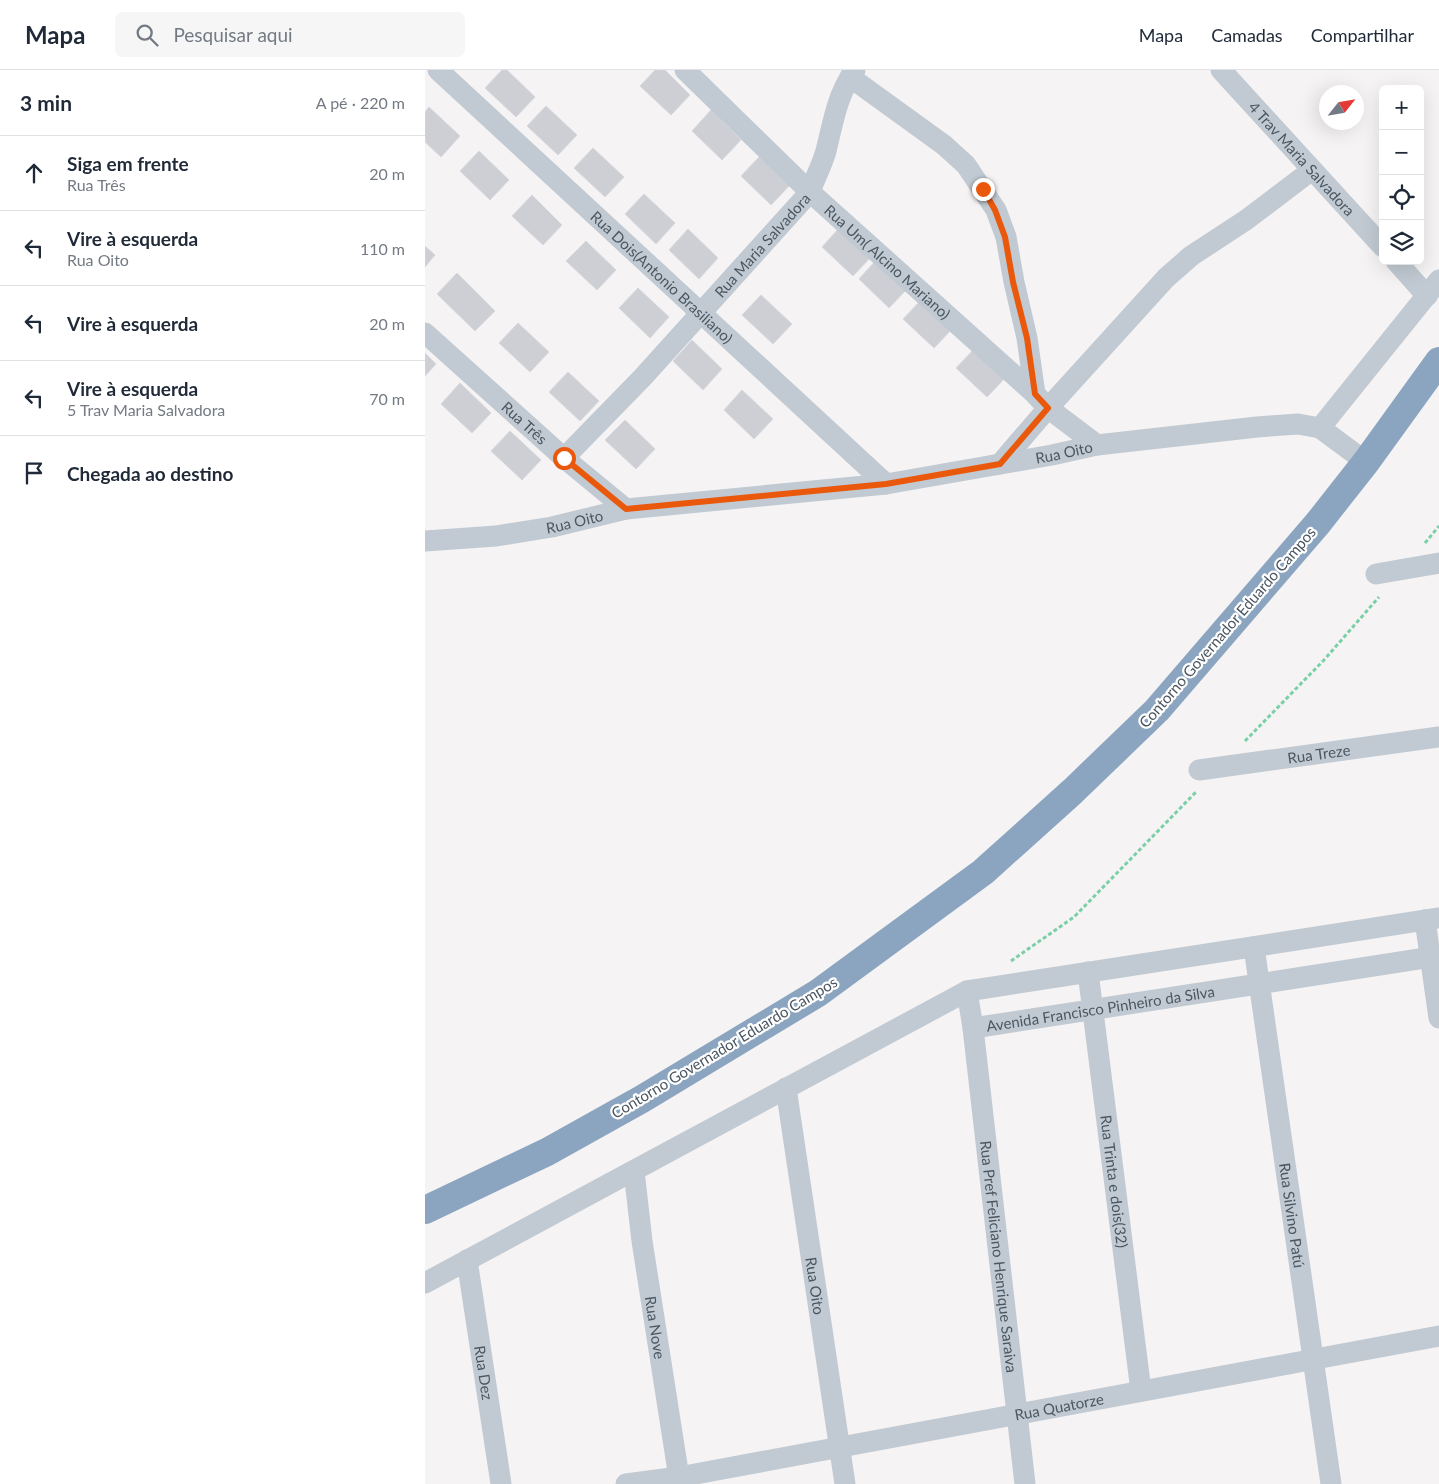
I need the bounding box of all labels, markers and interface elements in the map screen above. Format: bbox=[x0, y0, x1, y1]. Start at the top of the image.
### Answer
search box bbox=[115, 12, 465, 57]
text: Mapa bbox=[25, 20, 85, 49]
icon: search bbox=[133, 21, 161, 49]
text: Pesquisar aqui bbox=[173, 23, 293, 46]
text: Mapa bbox=[1139, 24, 1183, 46]
text: Camadas bbox=[1211, 24, 1283, 46]
text: Compartilhar bbox=[1311, 24, 1414, 46]
north arrow bbox=[1319, 85, 1364, 130]
map controls bbox=[1379, 85, 1424, 265]
button: + bbox=[1379, 85, 1424, 130]
text: 3 min bbox=[20, 90, 72, 115]
text: A pé · 220 m bbox=[316, 93, 405, 112]
street label: 4 Trav Maria Salvadora bbox=[1245, 98, 1359, 219]
button: − bbox=[1379, 130, 1424, 175]
text: Siga em frente bbox=[67, 152, 189, 175]
icon: ahead bbox=[20, 159, 48, 187]
text: 20 m bbox=[369, 164, 405, 183]
text: Rua Três bbox=[67, 175, 126, 194]
button: locate bbox=[1379, 175, 1424, 220]
route end bbox=[972, 178, 995, 201]
street label: Rua Maria Salvadora bbox=[711, 189, 814, 301]
street label: Rua Um( Alcino Mariano) bbox=[821, 201, 954, 323]
street label: Rua Dois(Antonio Brasiliano) bbox=[587, 207, 737, 347]
button: layers bbox=[1379, 220, 1424, 265]
text: Vire à esquerda bbox=[67, 227, 198, 250]
icon: left bbox=[20, 234, 48, 262]
text: 110 m bbox=[360, 239, 405, 258]
text: Rua Oito bbox=[67, 250, 129, 269]
icon: left bbox=[20, 309, 48, 337]
text: Vire à esquerda bbox=[67, 312, 198, 335]
text: 20 m bbox=[369, 314, 405, 333]
text: Vire à esquerda bbox=[67, 377, 198, 400]
icon: left bbox=[20, 384, 48, 412]
text: 70 m bbox=[369, 389, 405, 408]
street label: Rua Três bbox=[498, 397, 551, 448]
text: 5 Trav Maria Salvadora bbox=[67, 400, 225, 419]
street label: Rua Oito bbox=[1034, 437, 1094, 467]
route start bbox=[553, 447, 576, 470]
icon: arrive bbox=[20, 459, 48, 487]
text: Chegada ao destino bbox=[67, 462, 233, 485]
street label: Rua Oito bbox=[545, 506, 605, 537]
street label: Contorno Governador Eduardo Campos bbox=[1135, 523, 1319, 731]
street label: Rua Treze bbox=[1286, 740, 1351, 767]
street label: Contorno Governador Eduardo Campos bbox=[608, 972, 840, 1122]
street label: Avenida Francisco Pinheiro da Silva bbox=[985, 982, 1216, 1035]
street label: Rua Trinta e dois(32) bbox=[1097, 1114, 1132, 1249]
street label: Rua Pref Feliciano Henrique Saraiva bbox=[977, 1139, 1021, 1374]
street label: Rua Silvino Patú bbox=[1276, 1162, 1309, 1269]
street label: Rua Oito bbox=[802, 1256, 829, 1316]
street label: Rua Nove bbox=[642, 1295, 669, 1360]
street label: Rua Dez bbox=[471, 1344, 497, 1401]
street label: Rua Quatorze bbox=[1013, 1389, 1105, 1424]

